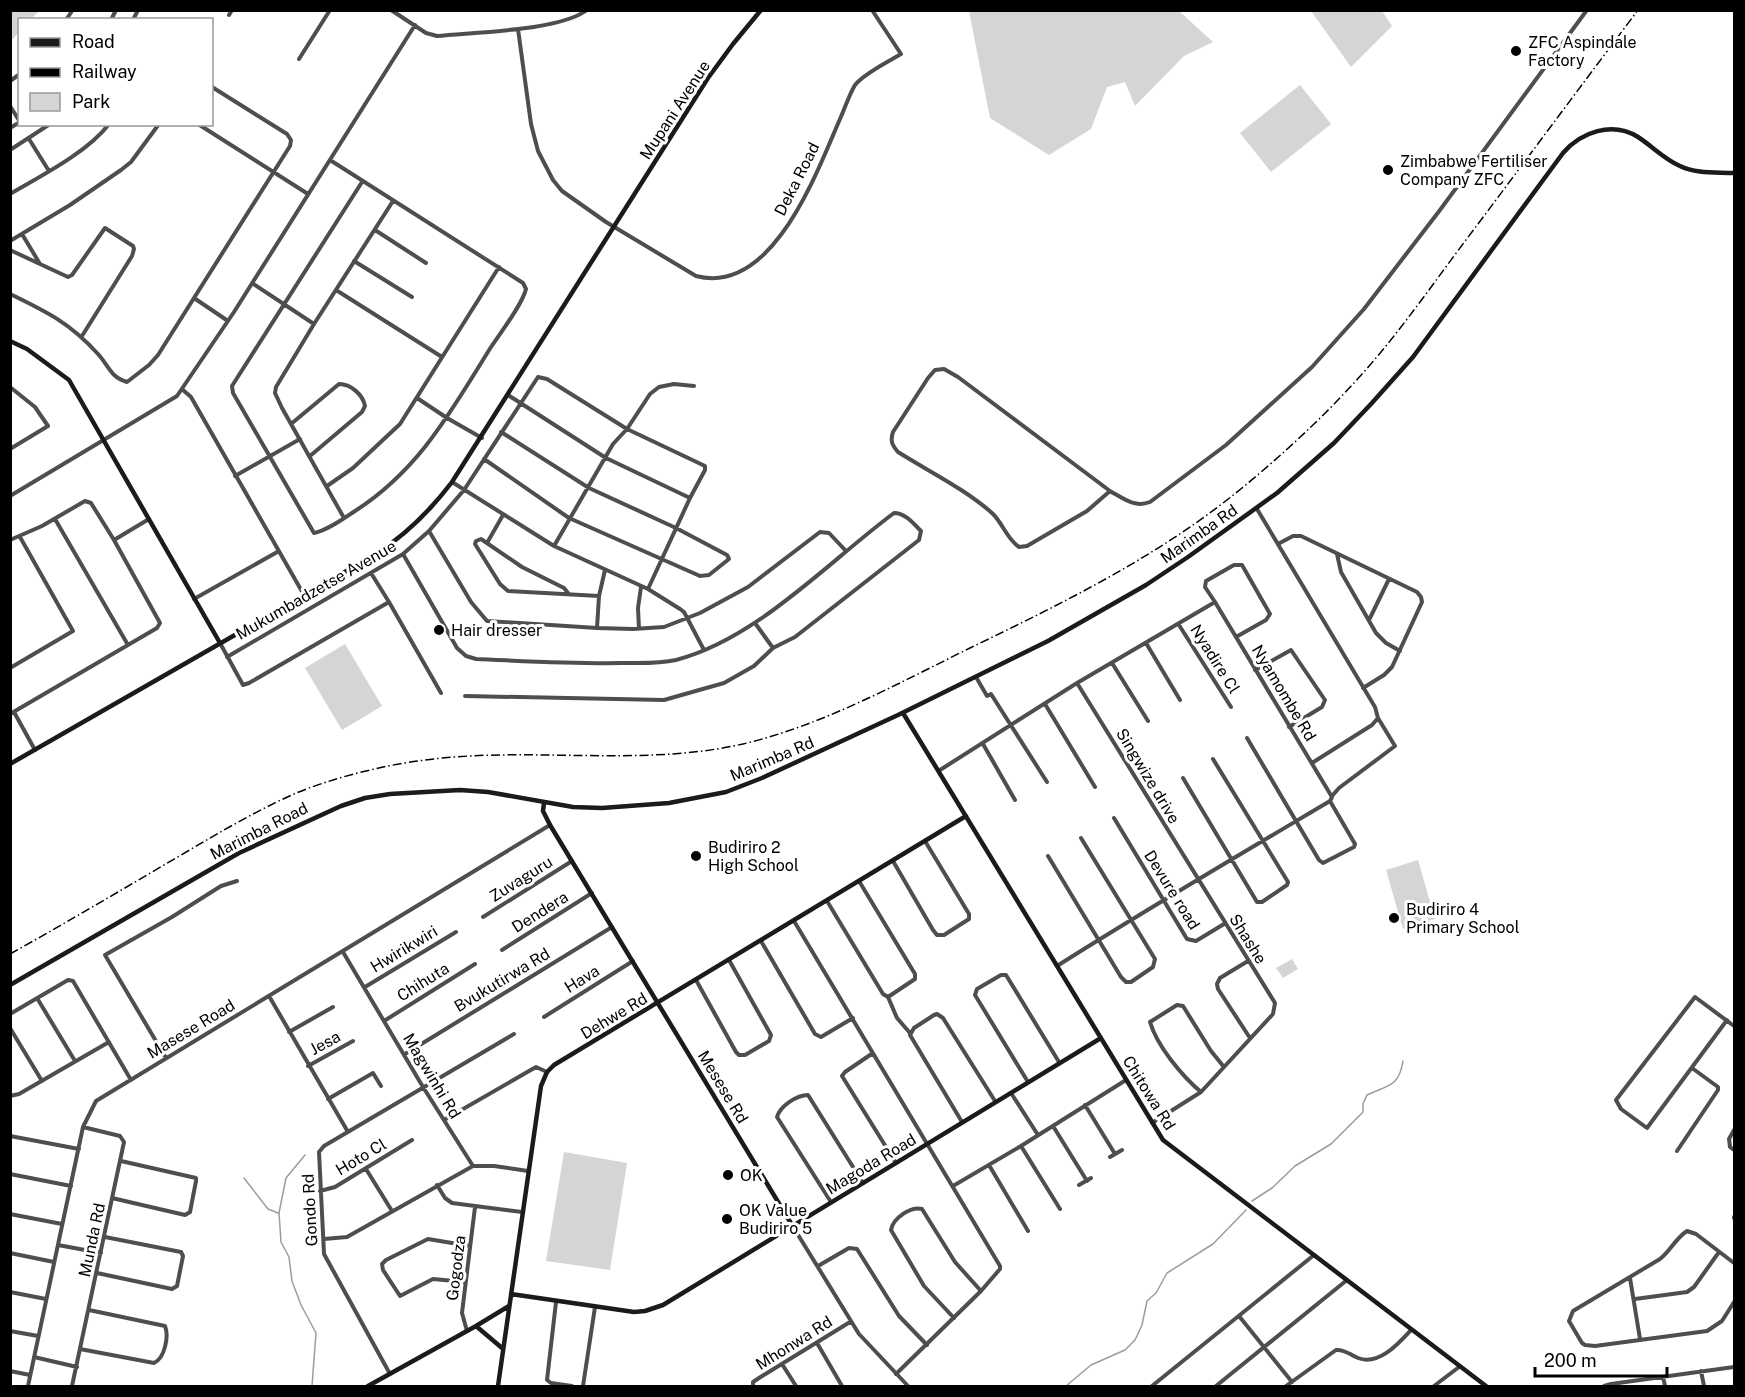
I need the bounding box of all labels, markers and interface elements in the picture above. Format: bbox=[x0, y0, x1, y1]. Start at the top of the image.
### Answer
legend bbox=[18, 18, 213, 126]
text: Road bbox=[72, 31, 115, 52]
place label: ZFC Aspindale Factory bbox=[1528, 33, 1637, 70]
marker: ZFC Aspindale Factory bbox=[1509, 44, 1523, 58]
street label: Mupani Avenue bbox=[636, 57, 714, 163]
text: Railway bbox=[72, 61, 137, 82]
text: Park bbox=[72, 91, 110, 112]
street label: Deka Road bbox=[770, 139, 824, 219]
place label: Zimbabwe Fertiliser Company ZFC bbox=[1400, 152, 1548, 189]
marker: Zimbabwe Fertiliser Company ZFC bbox=[1381, 163, 1395, 177]
street label: Marimba Rd bbox=[1157, 501, 1241, 567]
street label: Mukumbadzetse Avenue bbox=[233, 536, 399, 644]
place label: Hair dresser bbox=[451, 621, 542, 640]
street label: Nyadire Cl bbox=[1186, 621, 1244, 697]
marker: Hair dresser bbox=[432, 623, 446, 637]
street label: Nyamombe Rd bbox=[1248, 642, 1320, 744]
street label: Singwize drive bbox=[1112, 725, 1184, 827]
street label: Marimba Rd bbox=[727, 733, 817, 785]
street label: Marimba Road bbox=[207, 798, 311, 864]
place label: Budiriro 2 High School bbox=[708, 838, 799, 875]
street label: Devure road bbox=[1140, 847, 1204, 933]
marker: Budiriro 2 High School bbox=[689, 849, 703, 863]
street label: Zuvaguru bbox=[486, 852, 556, 906]
street label: Dendera bbox=[508, 887, 572, 937]
place label: Budiriro 4 Primary School bbox=[1406, 900, 1520, 937]
street label: Shashe bbox=[1225, 911, 1271, 967]
marker: Budiriro 4 Primary School bbox=[1387, 911, 1401, 925]
street label: Hwirikwiri bbox=[367, 922, 441, 976]
street label: Bvukutirwa Rd bbox=[451, 944, 553, 1016]
street label: Chihuta bbox=[393, 959, 453, 1005]
street label: Hava bbox=[561, 961, 603, 997]
street label: Dehwe Rd bbox=[577, 989, 651, 1043]
street label: Masese Road bbox=[144, 995, 238, 1063]
street label: Jesa bbox=[306, 1027, 344, 1059]
street label: Magwinhi Rd bbox=[399, 1030, 465, 1122]
street label: Mesese Rd bbox=[694, 1047, 752, 1127]
street label: Chitowa Rd bbox=[1119, 1052, 1179, 1134]
street label: Magoda Road bbox=[822, 1130, 920, 1198]
street label: Hoto Cl bbox=[332, 1134, 390, 1179]
place label: OK bbox=[740, 1166, 763, 1185]
marker: OK bbox=[721, 1168, 735, 1182]
street label: Gondo Rd bbox=[299, 1173, 321, 1247]
street label: Munda Rd bbox=[75, 1201, 109, 1279]
place label: OK Value Budiriro 5 bbox=[739, 1201, 812, 1238]
marker: OK Value Budiriro 5 bbox=[720, 1212, 734, 1226]
street label: Gogodza bbox=[443, 1234, 469, 1302]
street label: Mhonwa Rd bbox=[752, 1312, 836, 1374]
scale bar bbox=[1535, 1340, 1667, 1378]
text: 200 m bbox=[1544, 1350, 1597, 1371]

